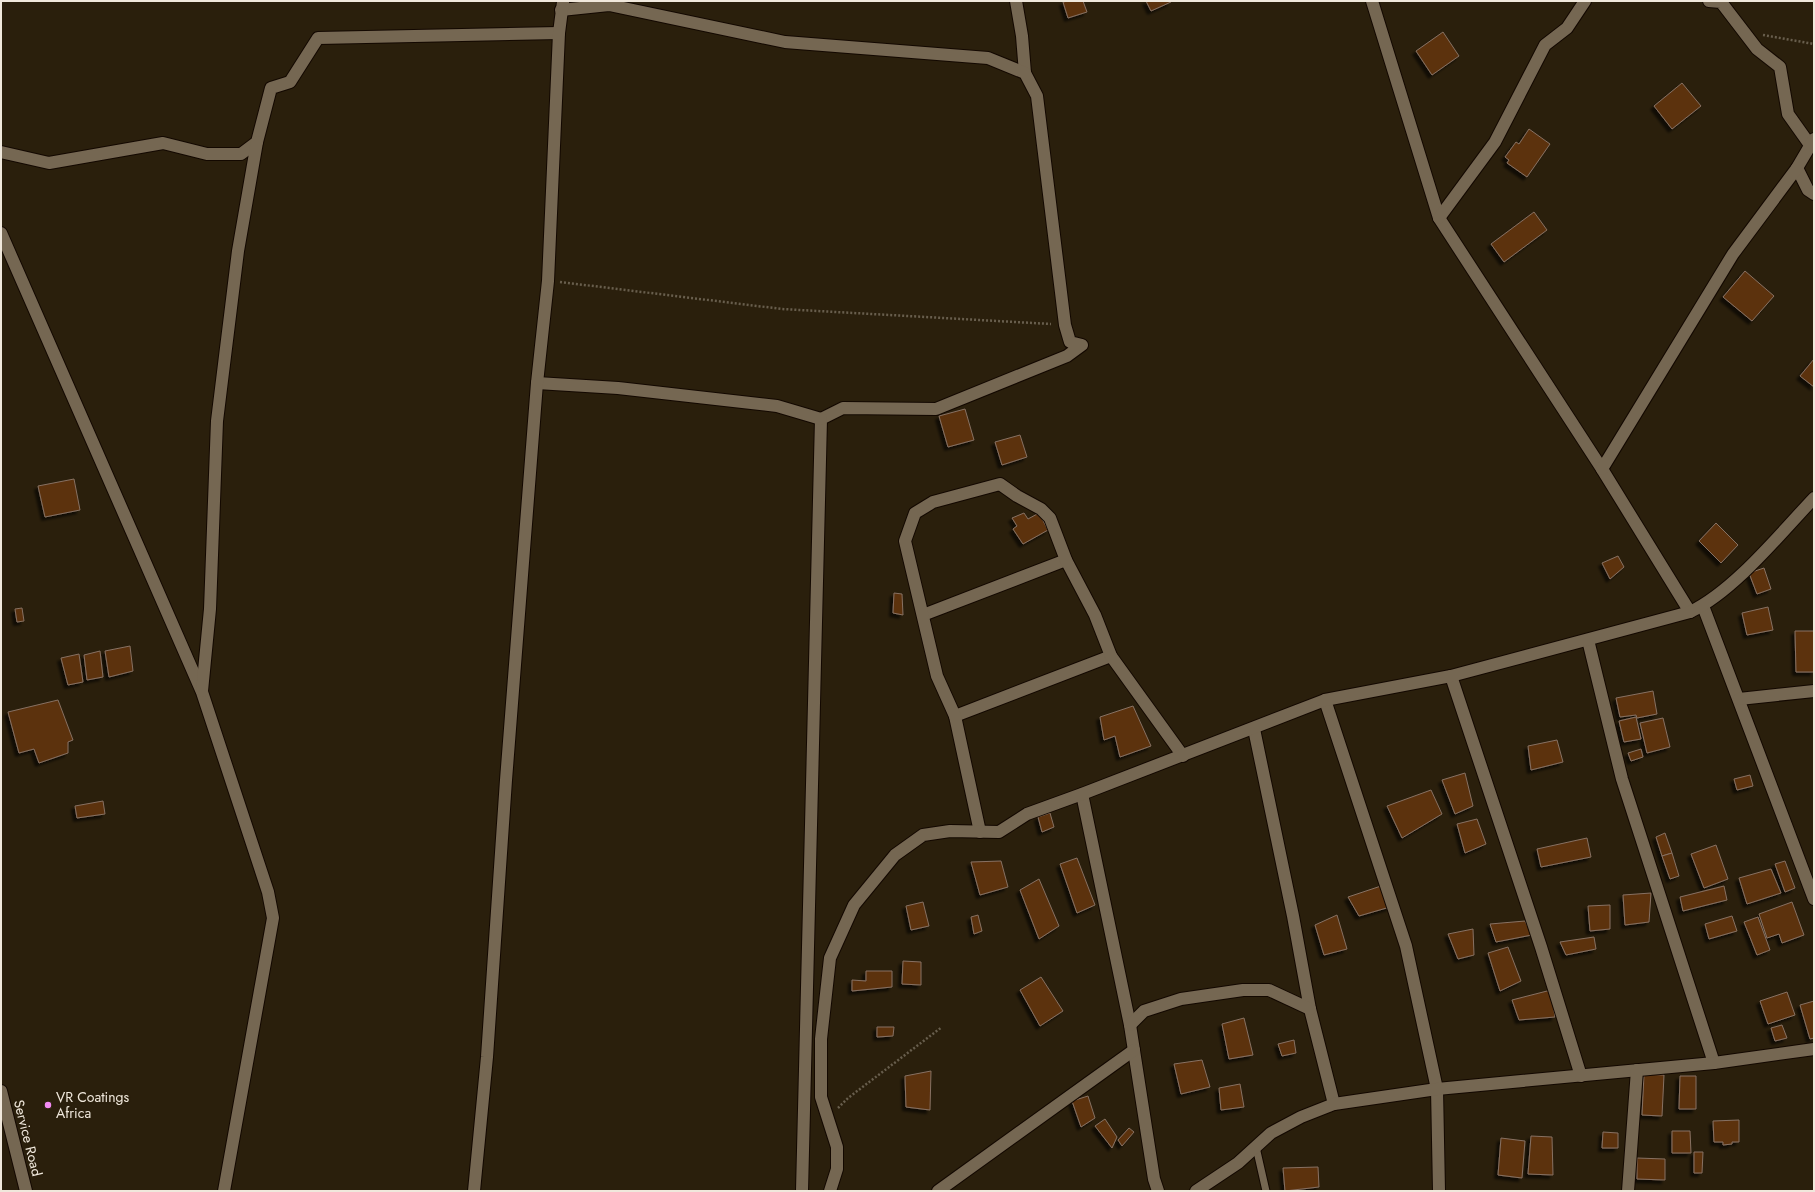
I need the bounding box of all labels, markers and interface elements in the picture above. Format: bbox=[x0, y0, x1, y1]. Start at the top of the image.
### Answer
place label: VR Coatings Africa bbox=[56, 1087, 130, 1123]
street label: Service Road bbox=[9, 1098, 47, 1178]
marker: VR Coatings Africa bbox=[43, 1100, 53, 1110]

